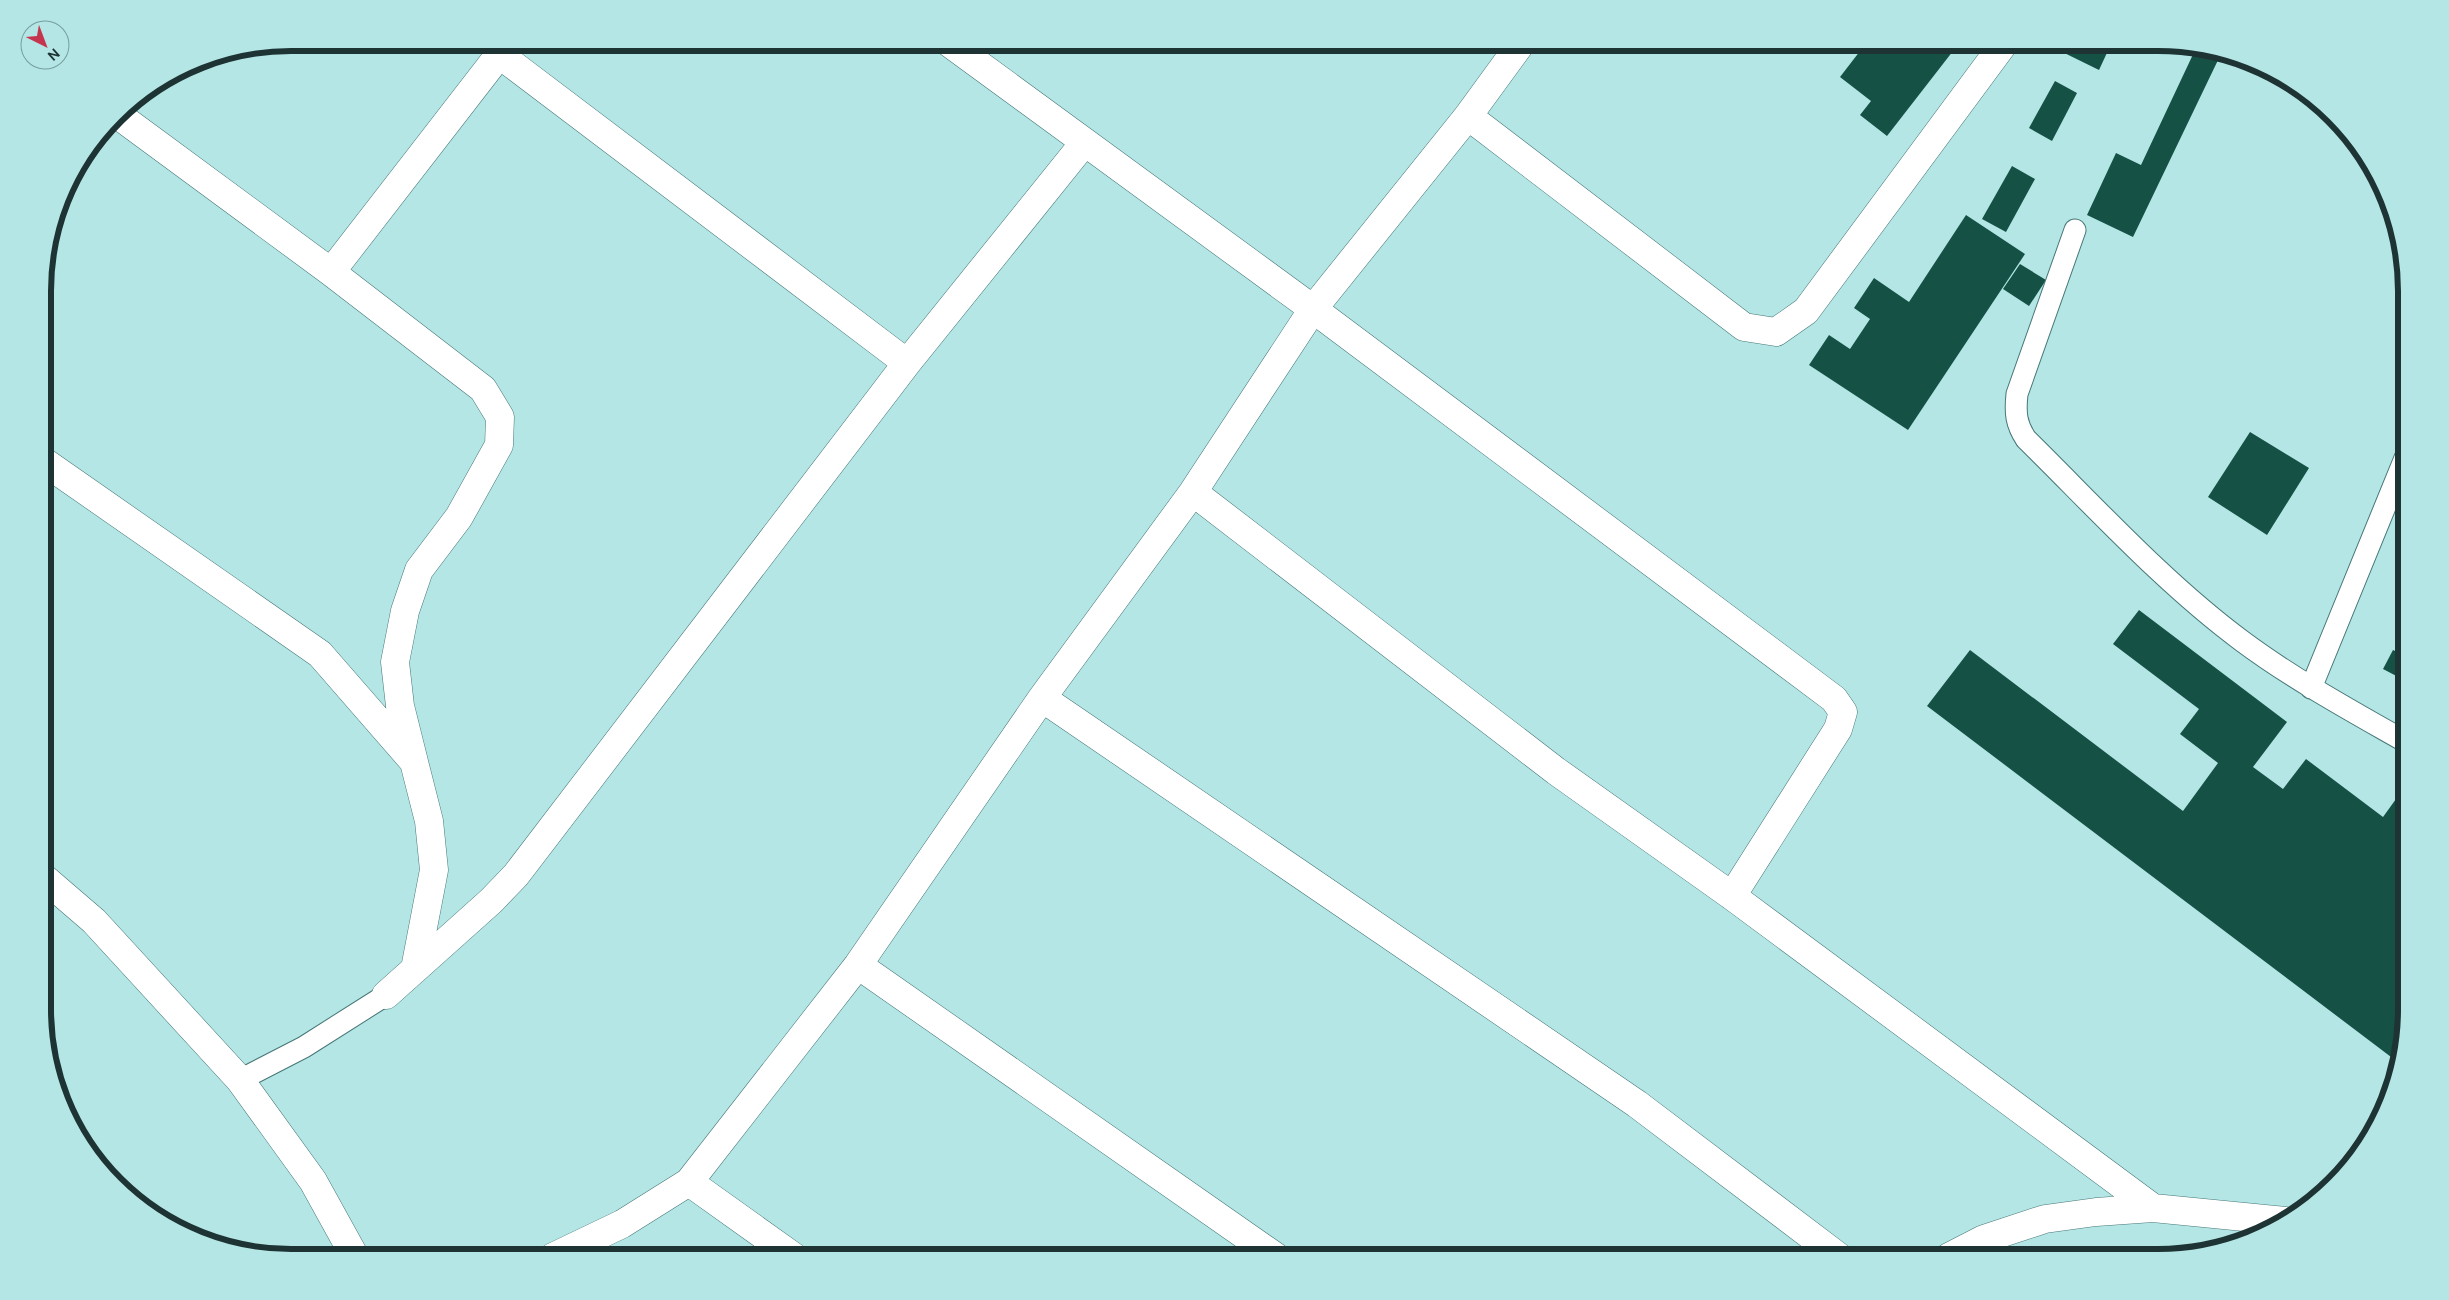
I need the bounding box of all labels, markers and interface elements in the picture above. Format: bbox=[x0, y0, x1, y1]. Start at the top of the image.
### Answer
north arrow bbox=[20, 20, 70, 70]
text: N bbox=[44, 45, 64, 65]

